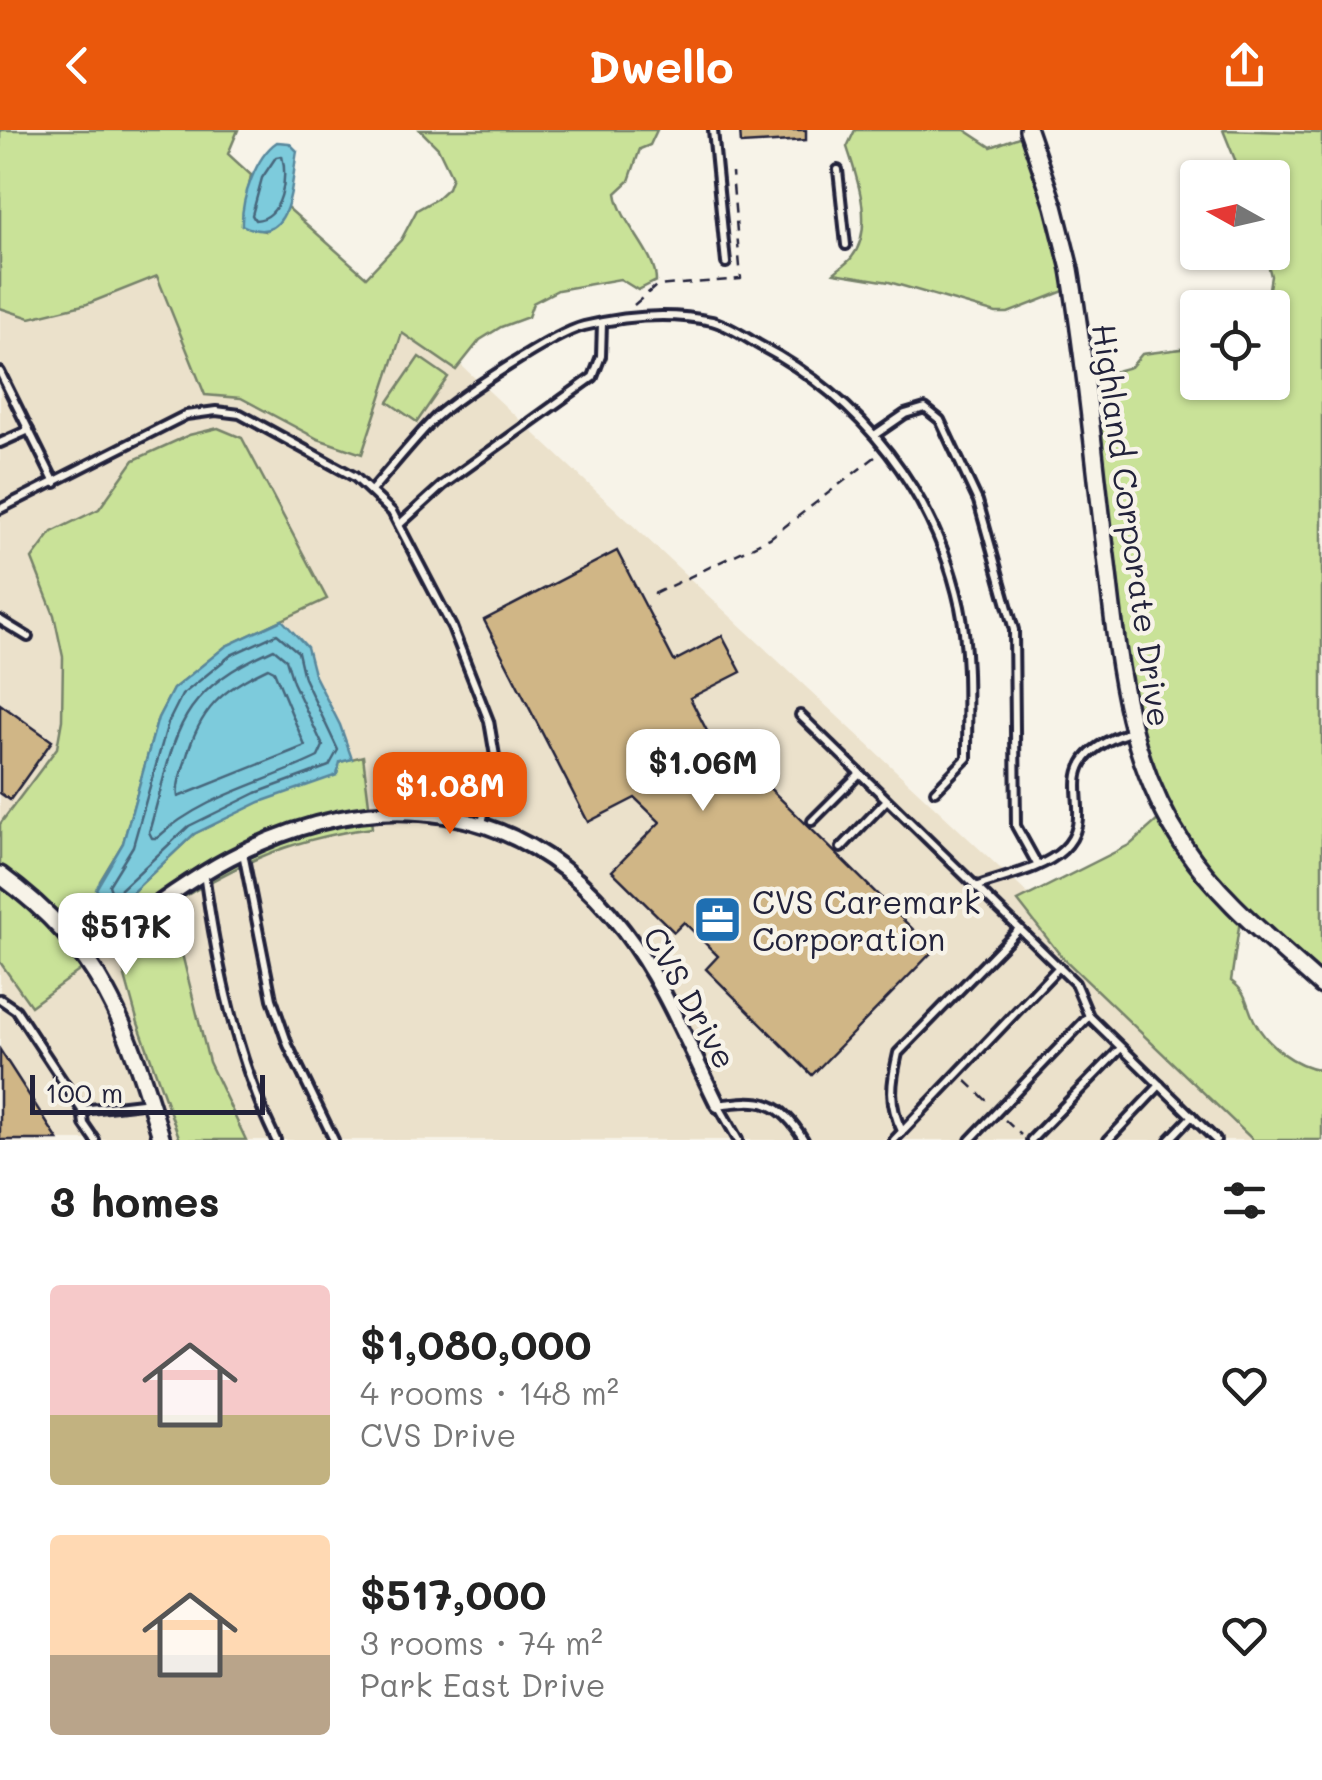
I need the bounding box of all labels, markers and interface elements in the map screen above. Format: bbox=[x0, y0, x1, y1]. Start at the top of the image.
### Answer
text: Dwello bbox=[588, 36, 734, 94]
icon: back bbox=[50, 38, 105, 93]
icon: share bbox=[1217, 38, 1272, 93]
north arrow bbox=[1180, 160, 1290, 270]
map controls bbox=[1180, 160, 1290, 400]
button: locate bbox=[1180, 290, 1290, 400]
street label: Highland Corporate Drive bbox=[1084, 321, 1182, 729]
pin: $1.06M bbox=[622, 729, 784, 814]
text: $1.06M bbox=[648, 740, 758, 782]
pin: $1.08M bbox=[369, 752, 531, 837]
text: $1.08M bbox=[395, 763, 505, 805]
place label: CVS Caremark Corporation bbox=[752, 880, 981, 959]
pin: $517K bbox=[56, 893, 196, 978]
office icon: CVS Caremark Corporation bbox=[691, 893, 743, 945]
text: $517K bbox=[80, 904, 172, 946]
street label: CVS Drive bbox=[635, 918, 747, 1076]
scale bar bbox=[30, 1070, 265, 1114]
text: 100 m bbox=[45, 1074, 123, 1110]
text: 3 homes bbox=[50, 1173, 220, 1228]
icon: filters bbox=[1217, 1173, 1272, 1228]
text: $1,080,000 bbox=[360, 1316, 591, 1371]
icon: home bbox=[130, 1325, 250, 1445]
icon: heart bbox=[1217, 1358, 1272, 1413]
text: 4 rooms · 148 m² bbox=[360, 1371, 619, 1413]
text: CVS Drive bbox=[360, 1413, 516, 1455]
text: $517,000 bbox=[360, 1566, 546, 1621]
icon: home bbox=[130, 1575, 250, 1695]
icon: heart bbox=[1217, 1608, 1272, 1663]
text: 3 rooms · 74 m² bbox=[360, 1621, 603, 1663]
text: Park East Drive bbox=[360, 1663, 606, 1705]

